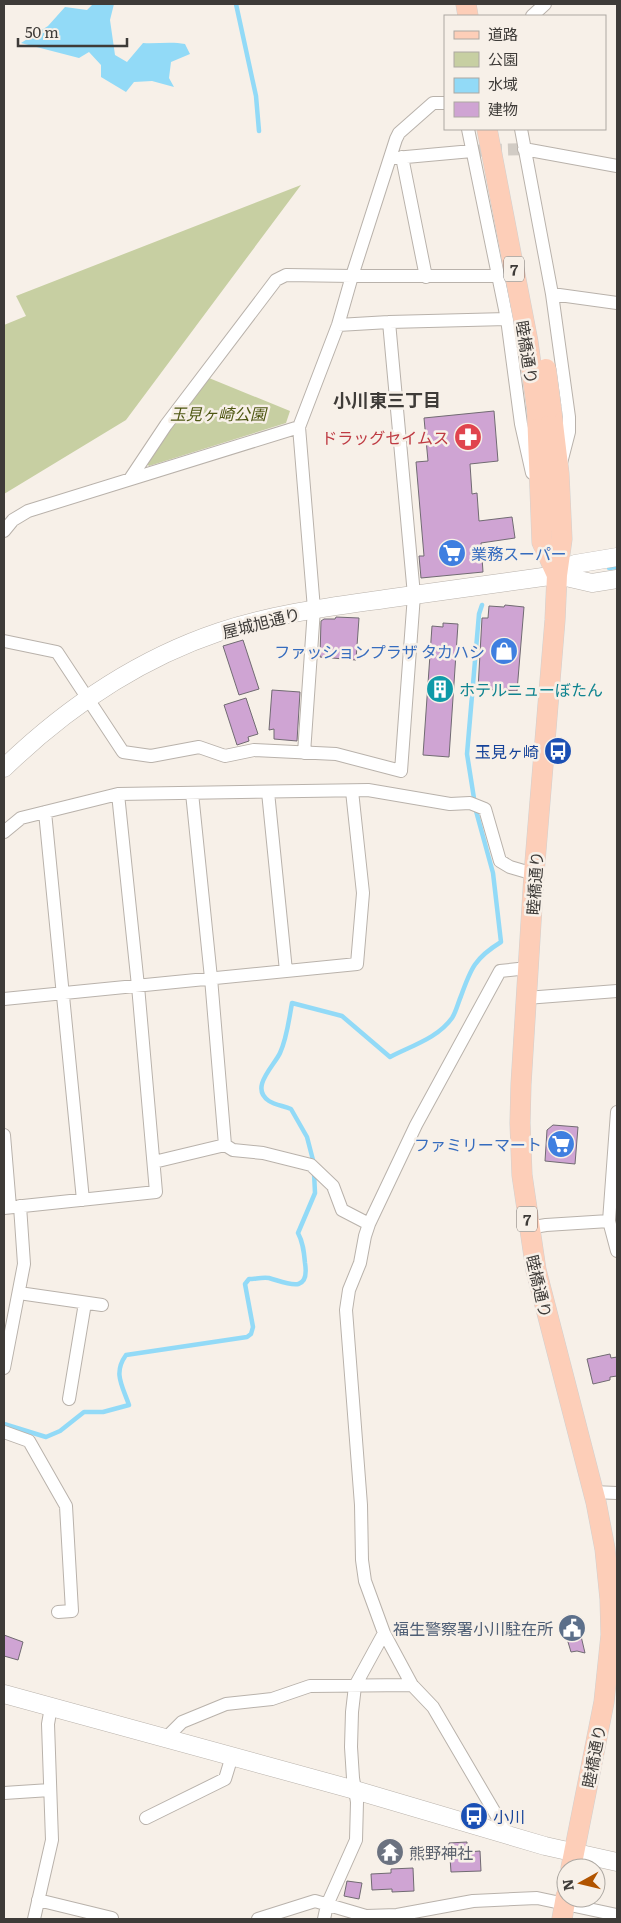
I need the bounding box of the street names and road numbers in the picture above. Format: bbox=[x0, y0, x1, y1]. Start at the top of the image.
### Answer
road number: 7 bbox=[504, 256, 524, 282]
street label: 睦橋通り bbox=[511, 319, 545, 385]
street label: 屋城旭通り bbox=[219, 601, 303, 643]
street label: 睦橋通り bbox=[520, 850, 548, 916]
road number: 7 bbox=[517, 1206, 537, 1232]
street label: 睦橋通り bbox=[521, 1252, 559, 1320]
street label: 睦橋通り bbox=[575, 1722, 611, 1790]

